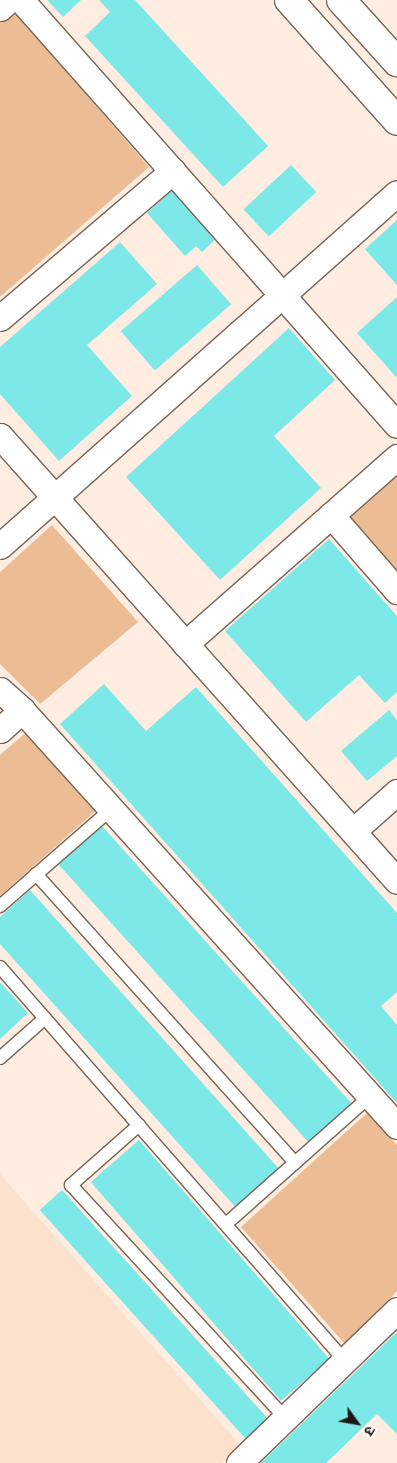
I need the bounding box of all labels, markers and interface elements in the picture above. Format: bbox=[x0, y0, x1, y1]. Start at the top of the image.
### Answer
north arrow bbox=[332, 1398, 382, 1448]
text: उ bbox=[360, 1423, 380, 1440]

